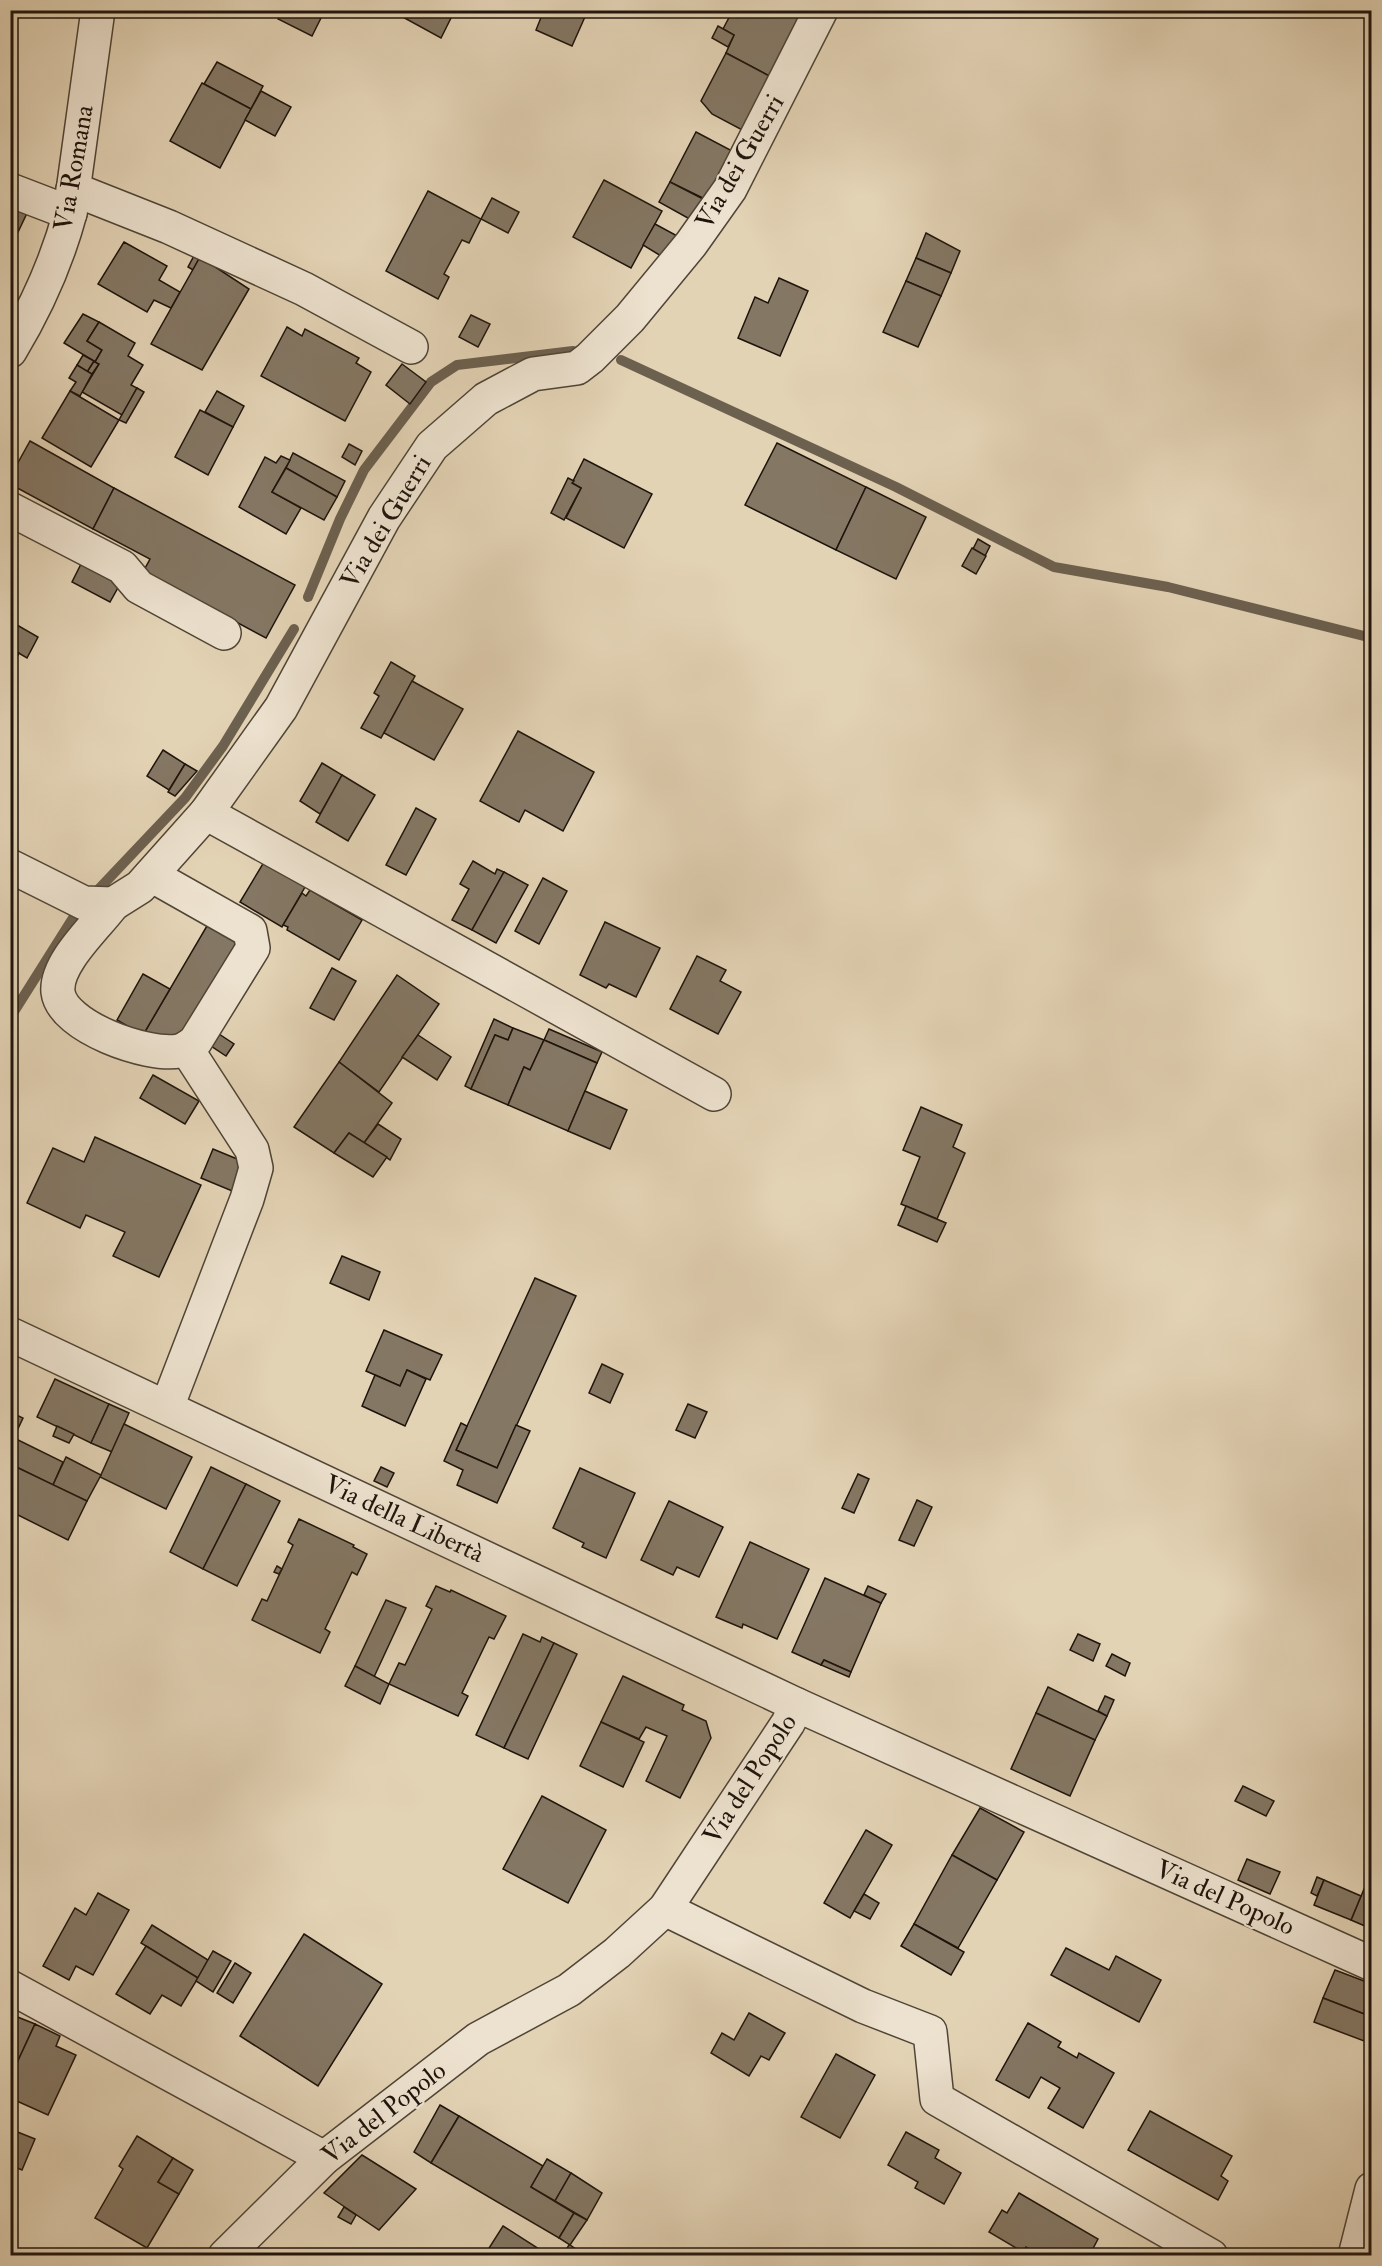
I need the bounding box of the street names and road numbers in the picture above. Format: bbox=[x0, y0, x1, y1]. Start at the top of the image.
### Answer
street label: Via dei Guerri bbox=[689, 89, 791, 235]
street label: Via Romana bbox=[47, 102, 101, 233]
street label: Via dei Guerri bbox=[334, 449, 438, 594]
street label: Via della Libertà bbox=[319, 1468, 489, 1570]
street label: Via del Popolo bbox=[696, 1708, 805, 1851]
street label: Via del Popolo bbox=[1150, 1853, 1299, 1944]
street label: Via del Popolo bbox=[316, 2055, 453, 2172]

